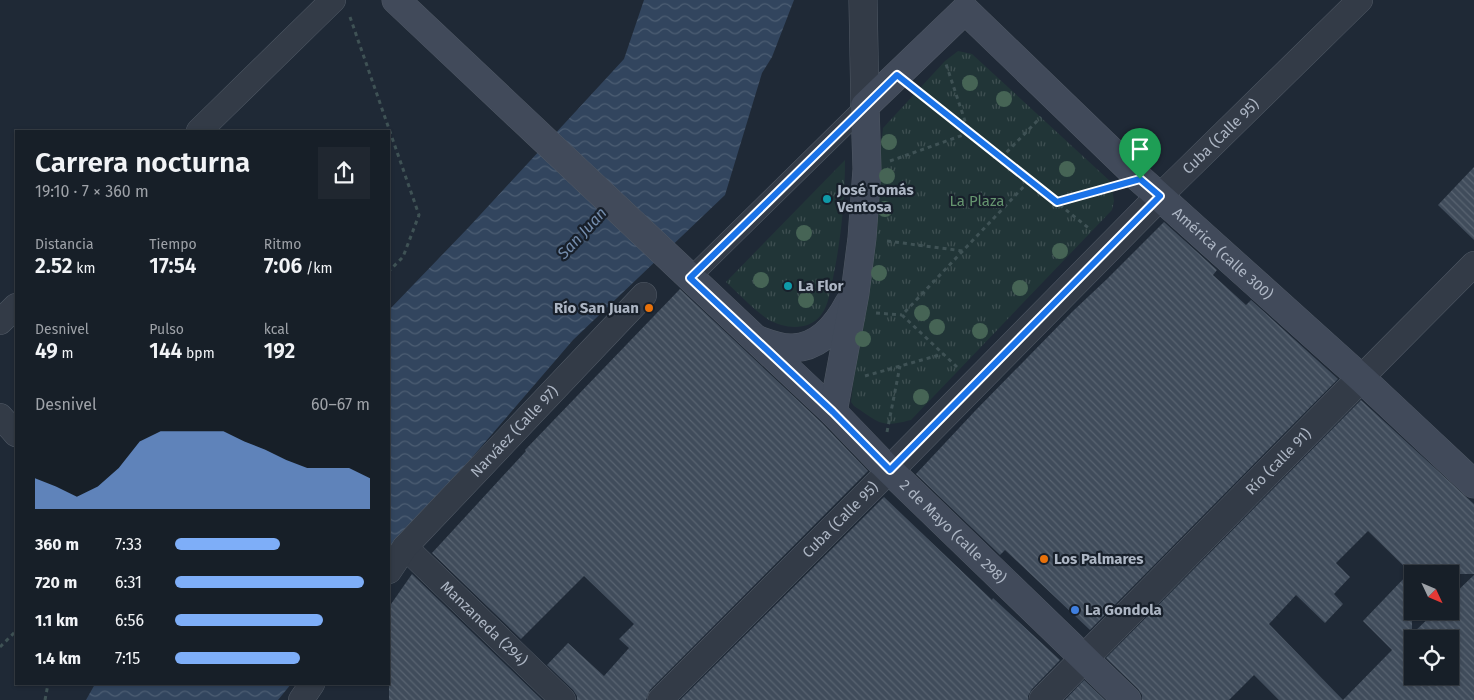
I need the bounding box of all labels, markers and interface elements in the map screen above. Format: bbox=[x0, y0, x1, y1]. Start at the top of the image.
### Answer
street label: Cuba (Calle 95) bbox=[1179, 95, 1263, 178]
pin bbox=[1119, 128, 1161, 179]
icon: arrive bbox=[1126, 135, 1154, 163]
text: Carrera nocturna bbox=[35, 146, 250, 179]
button: share bbox=[318, 147, 370, 199]
place label: José Tomás Ventosa bbox=[836, 181, 914, 216]
text: 19:10 · 7 × 360 m bbox=[35, 182, 149, 201]
park label: La Plaza bbox=[950, 192, 1005, 210]
marker: José Tomás Ventosa bbox=[821, 193, 833, 205]
water label: San Juan bbox=[553, 203, 611, 263]
street label: América (calle 300) bbox=[1169, 204, 1277, 303]
text: Distancia bbox=[35, 236, 94, 253]
text: Tiempo bbox=[149, 236, 197, 253]
text: Ritmo bbox=[264, 236, 301, 253]
text: 2.52 bbox=[35, 253, 73, 279]
text: 17:54 bbox=[149, 253, 197, 279]
text: 7:06 bbox=[264, 253, 302, 279]
text: km bbox=[73, 260, 95, 277]
text: /km bbox=[302, 260, 332, 277]
place label: La Flor bbox=[798, 277, 845, 295]
marker: La Flor bbox=[782, 280, 794, 292]
place label: Río San Juan bbox=[554, 299, 639, 317]
marker: Río San Juan bbox=[643, 302, 655, 314]
text: Desnivel bbox=[35, 321, 89, 338]
text: Pulso bbox=[149, 321, 184, 338]
text: kcal bbox=[264, 321, 289, 338]
text: 49 bbox=[35, 338, 58, 364]
text: 144 bbox=[149, 338, 182, 364]
text: 192 bbox=[264, 338, 295, 364]
text: m bbox=[58, 345, 74, 362]
text: bpm bbox=[182, 345, 215, 362]
street label: Narváez (Calle 97) bbox=[467, 382, 562, 481]
text: Desnivel bbox=[35, 395, 97, 414]
text: 60–67 m bbox=[311, 395, 370, 414]
street label: Río (calle 91) bbox=[1242, 425, 1315, 499]
street label: 2 de Mayo (calle 298) bbox=[896, 476, 1010, 587]
street label: Cuba (Calle 95) bbox=[799, 478, 882, 561]
text: 360 m bbox=[35, 535, 79, 554]
text: 7:33 bbox=[115, 535, 142, 554]
place label: Los Palmares bbox=[1054, 550, 1144, 568]
marker: Los Palmares bbox=[1038, 553, 1050, 565]
north arrow bbox=[1404, 565, 1459, 620]
map controls bbox=[1404, 565, 1459, 685]
text: 720 m bbox=[35, 573, 77, 592]
text: 6:31 bbox=[115, 573, 142, 592]
street label: Manzaneda (294) bbox=[437, 577, 531, 670]
place label: La Gondola bbox=[1085, 601, 1162, 619]
marker: La Gondola bbox=[1069, 604, 1081, 616]
text: 1.1 km bbox=[35, 611, 78, 630]
text: 6:56 bbox=[115, 611, 144, 630]
button: locate bbox=[1404, 630, 1459, 685]
text: 1.4 km bbox=[35, 649, 81, 668]
text: 7:15 bbox=[115, 649, 140, 668]

